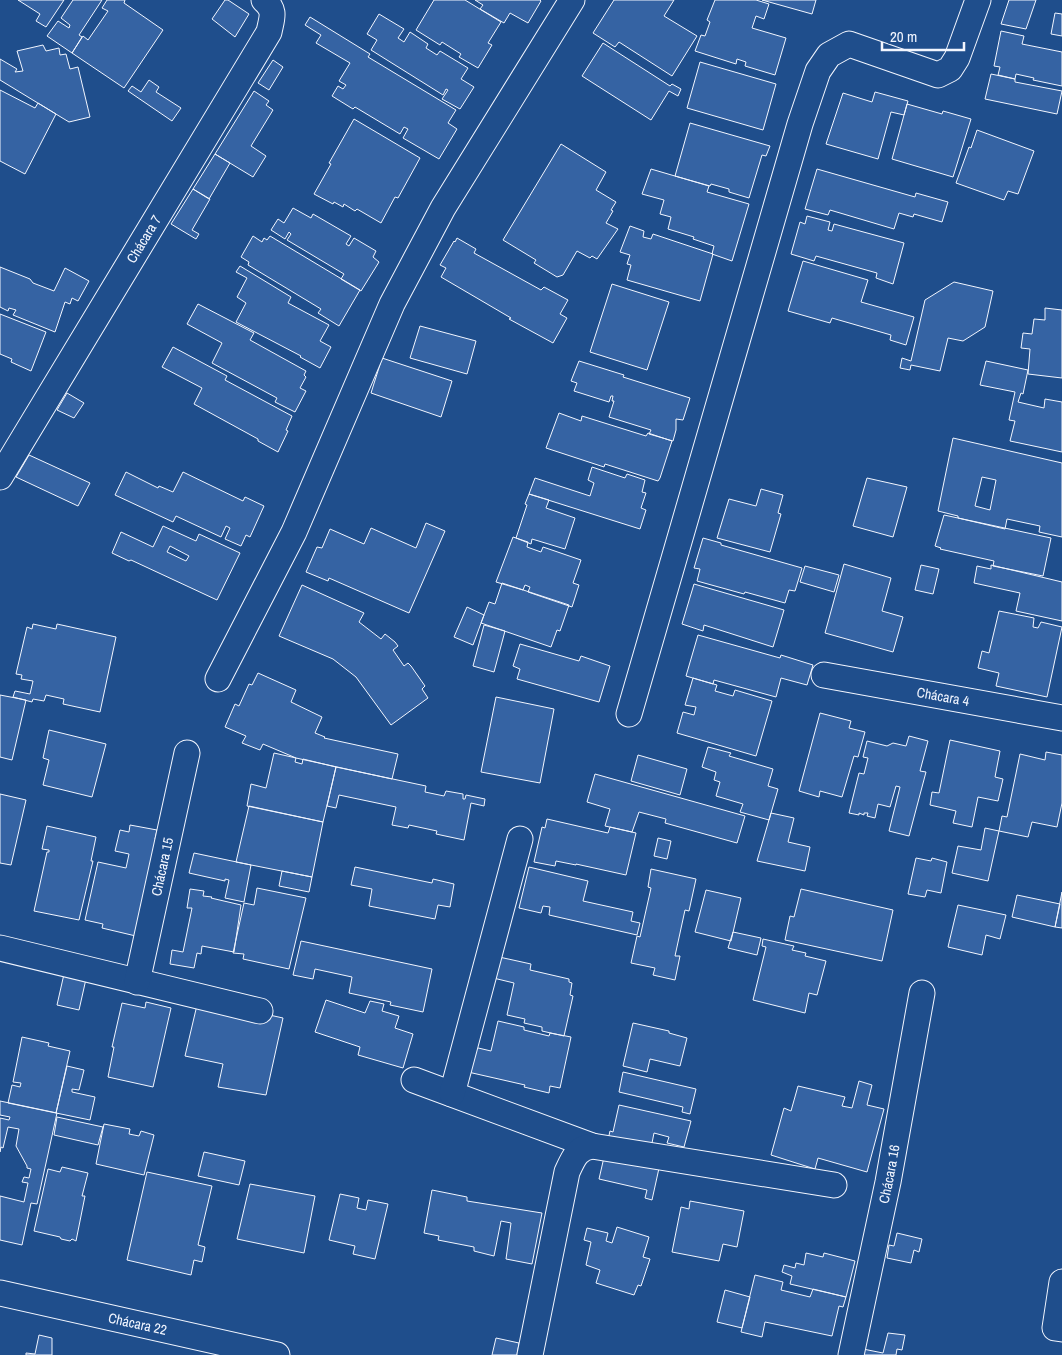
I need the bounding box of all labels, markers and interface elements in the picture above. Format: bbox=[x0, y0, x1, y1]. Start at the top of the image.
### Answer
scale bar bbox=[882, 20, 964, 52]
text: 20 m bbox=[890, 26, 917, 47]
street label: Chácara 7 bbox=[122, 212, 165, 266]
street label: Chácara 4 bbox=[915, 683, 971, 710]
street label: Chácara 15 bbox=[147, 836, 177, 898]
street label: Chácara 16 bbox=[875, 1143, 904, 1205]
street label: Chácara 22 bbox=[107, 1309, 169, 1339]

